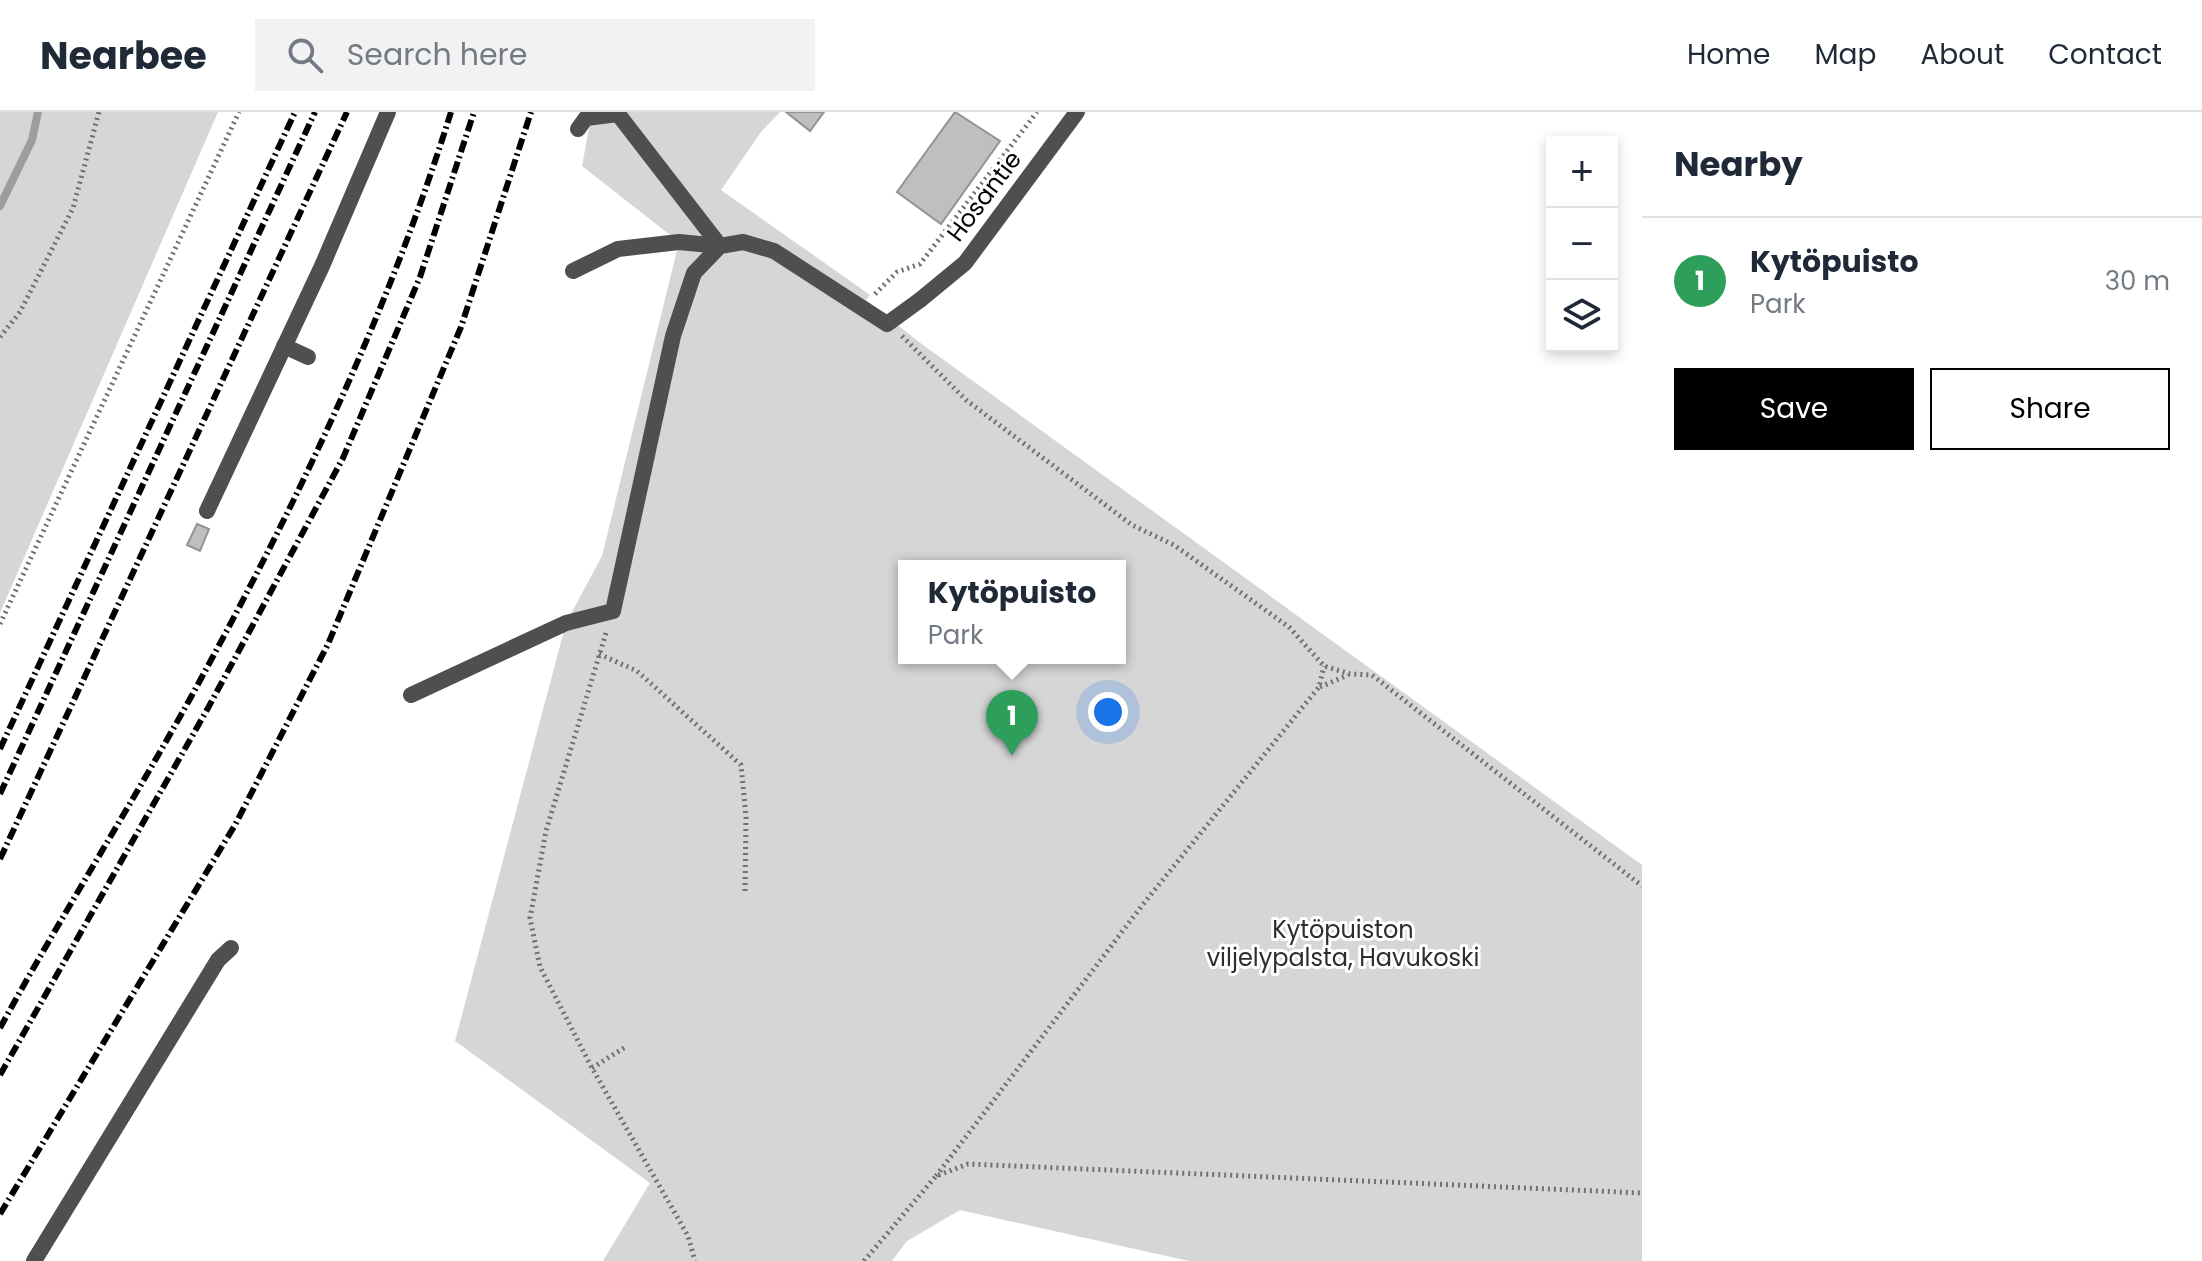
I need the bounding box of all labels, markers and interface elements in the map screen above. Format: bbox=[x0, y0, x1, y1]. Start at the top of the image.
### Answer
search box bbox=[255, 19, 815, 91]
text: Nearbee bbox=[40, 29, 207, 82]
icon: search bbox=[283, 33, 327, 77]
text: Search here bbox=[347, 33, 527, 76]
text: Home bbox=[1687, 35, 1770, 74]
text: Map bbox=[1814, 35, 1876, 74]
text: About bbox=[1920, 35, 2004, 74]
text: Contact bbox=[2048, 35, 2162, 74]
map controls bbox=[1546, 136, 1618, 352]
button: + bbox=[1546, 136, 1618, 208]
text: Nearby bbox=[1674, 140, 1803, 188]
street label: Hosantie bbox=[939, 144, 1029, 248]
button: − bbox=[1546, 208, 1618, 280]
text: Kytöpuisto bbox=[1750, 240, 1919, 283]
text: 1 bbox=[1695, 263, 1705, 299]
text: 30 m bbox=[2105, 263, 2170, 299]
button: layers bbox=[1546, 280, 1618, 352]
text: Park bbox=[1750, 286, 1806, 322]
button: Save bbox=[1674, 368, 1914, 450]
button: Share bbox=[1930, 368, 2170, 450]
popup bbox=[898, 560, 1126, 664]
text: Kytöpuisto bbox=[928, 571, 1096, 614]
text: Park bbox=[928, 617, 983, 653]
pin: 1 bbox=[986, 690, 1038, 756]
your location bbox=[1088, 692, 1128, 732]
park label: Kytöpuiston viljelypalsta, Havukoski bbox=[1207, 913, 1479, 974]

